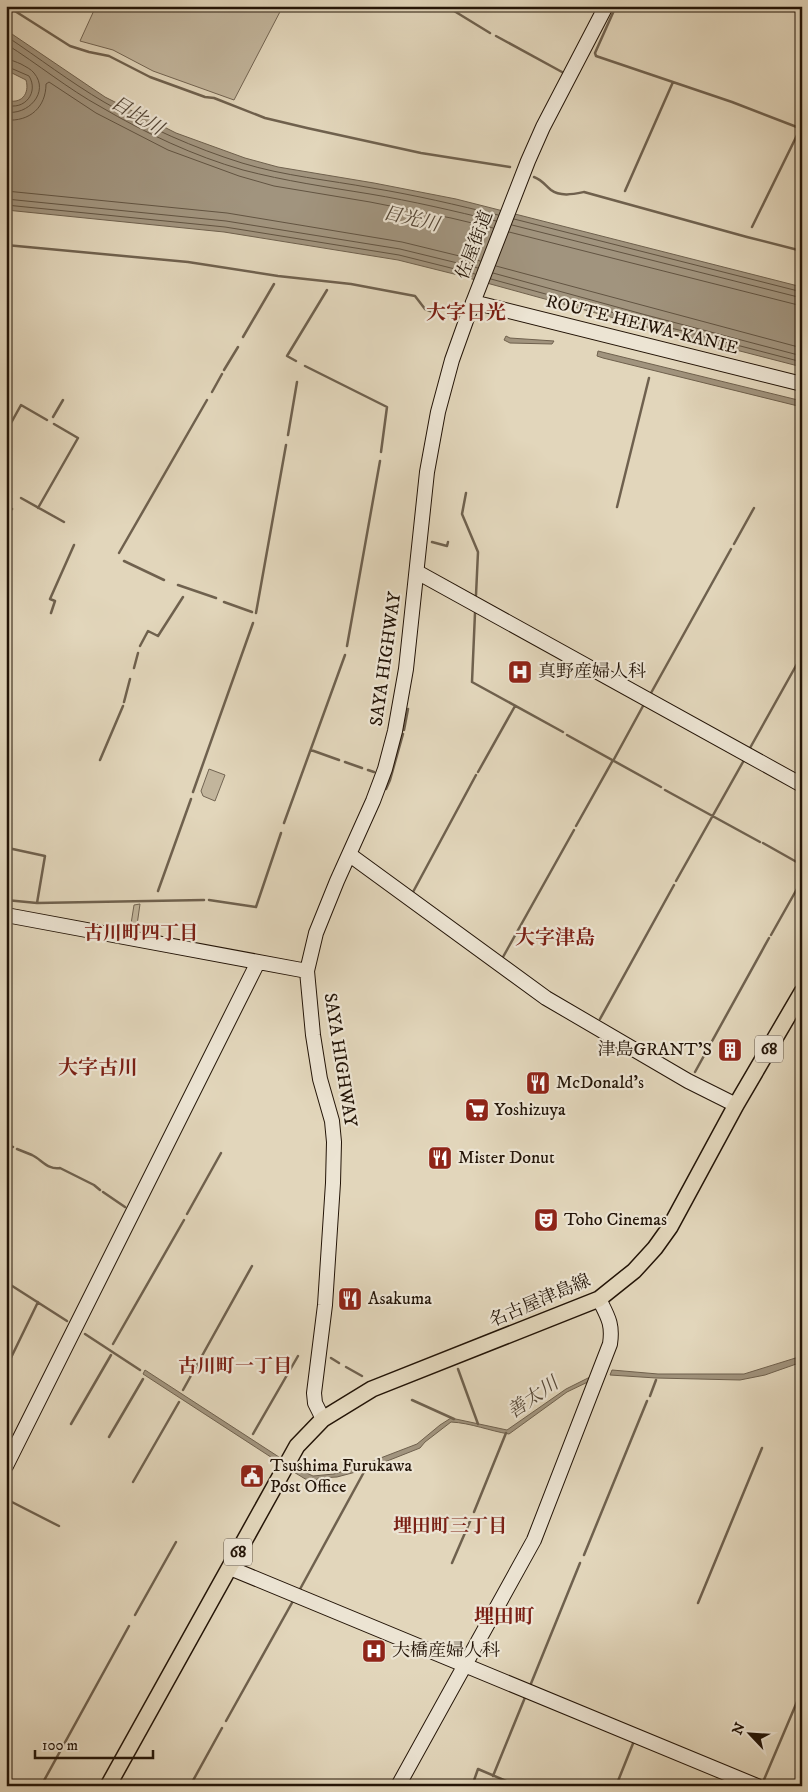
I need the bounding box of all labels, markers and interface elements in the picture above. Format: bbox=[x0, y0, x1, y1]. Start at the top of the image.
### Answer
water label: 目比川 bbox=[107, 91, 169, 142]
water label: 日光川 bbox=[381, 201, 443, 237]
street label: 佐屋街道 bbox=[452, 207, 498, 283]
street label: ROUTE HEIWA-KANIE bbox=[543, 290, 741, 360]
district label: 大字日光 bbox=[426, 301, 506, 326]
street label: SAYA HIGHWAY bbox=[366, 590, 406, 727]
hospital icon: 真野産婦人科 bbox=[507, 659, 533, 685]
place label: 真野産婦人科 bbox=[538, 661, 646, 683]
district label: 古川町四丁目 bbox=[84, 922, 198, 945]
district label: 大字津島 bbox=[515, 926, 595, 951]
street label: SAYA HIGHWAY bbox=[319, 992, 362, 1129]
road number: 68 bbox=[755, 1036, 783, 1062]
building icon: 津島GRANT'S bbox=[717, 1037, 743, 1063]
place label: 津島GRANT'S bbox=[598, 1039, 712, 1061]
district label: 大字古川 bbox=[58, 1056, 138, 1081]
restaurant icon: McDonald's bbox=[525, 1070, 551, 1096]
place label: McDonald's bbox=[556, 1072, 644, 1094]
supermarket icon: Yoshizuya bbox=[464, 1097, 490, 1123]
place label: Yoshizuya bbox=[494, 1099, 566, 1121]
restaurant icon: Mister Donut bbox=[427, 1145, 453, 1171]
place label: Mister Donut bbox=[458, 1147, 555, 1169]
theatre icon: Toho Cinemas bbox=[533, 1207, 559, 1233]
place label: Toho Cinemas bbox=[564, 1209, 667, 1231]
street label: 名古屋津島線 bbox=[486, 1270, 594, 1332]
restaurant icon: Asakuma bbox=[337, 1286, 363, 1312]
place label: Asakuma bbox=[368, 1288, 432, 1310]
district label: 古川町一丁目 bbox=[178, 1355, 292, 1378]
water label: 善太川 bbox=[503, 1371, 565, 1424]
place label: Tsushima Furukawa Post Office bbox=[270, 1455, 413, 1498]
public building icon: Tsushima Furukawa Post Office bbox=[239, 1463, 265, 1489]
district label: 埋田町三丁目 bbox=[393, 1515, 507, 1538]
road number: 68 bbox=[224, 1538, 252, 1565]
district label: 埋田町 bbox=[474, 1605, 535, 1630]
hospital icon: 大橋産婦人科 bbox=[361, 1638, 387, 1664]
place label: 大橋産婦人科 bbox=[392, 1640, 500, 1662]
north arrow bbox=[726, 1710, 776, 1760]
text: N bbox=[729, 1719, 750, 1738]
scale bar bbox=[35, 1727, 152, 1759]
text: 100 m bbox=[42, 1736, 78, 1755]

